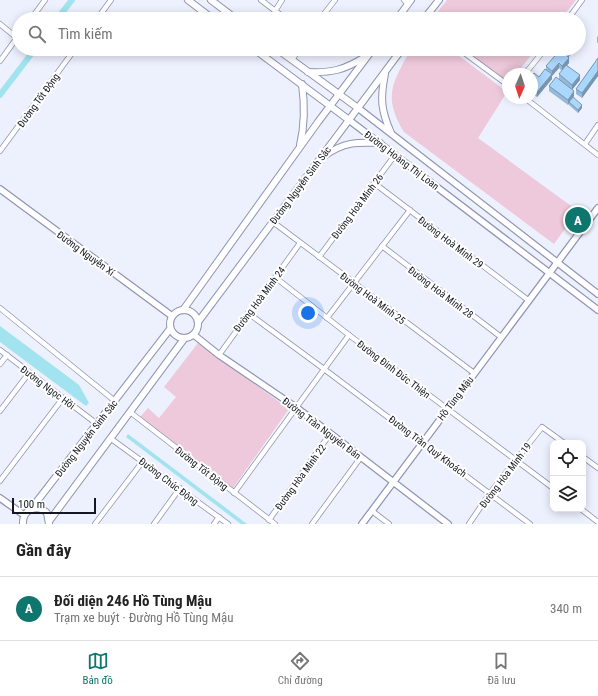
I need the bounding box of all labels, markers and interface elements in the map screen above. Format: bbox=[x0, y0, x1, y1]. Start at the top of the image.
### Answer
search box bbox=[12, 12, 586, 56]
icon: search bbox=[26, 23, 48, 45]
text: Tìm kiếm bbox=[58, 25, 113, 43]
north arrow bbox=[502, 68, 538, 104]
street label: Đường Tốt Động bbox=[14, 71, 62, 130]
street label: Đường Hoàng Thị Loan bbox=[362, 129, 441, 193]
street label: Đường Nguyễn Sinh Sắc bbox=[267, 143, 333, 226]
street label: Đường Hoà Minh 26 bbox=[329, 172, 385, 241]
pin: A bbox=[565, 205, 591, 235]
street label: Đường Hoà Minh 29 bbox=[416, 214, 485, 270]
street label: Đường Nguyễn Xí bbox=[55, 228, 118, 278]
street label: Đường Hoà Minh 28 bbox=[406, 264, 475, 320]
street label: Đường Hoà Minh 24 bbox=[231, 265, 287, 334]
street label: Đường Hoà Minh 25 bbox=[338, 270, 407, 326]
your location bbox=[298, 303, 318, 323]
street label: Đường Đinh Đức Thiện bbox=[354, 338, 432, 401]
street label: Đường Ngọc Hồi bbox=[18, 363, 78, 412]
street label: Hồ Tùng Mậu bbox=[435, 373, 476, 423]
street label: Đường Trần Nguyên Đán bbox=[280, 395, 364, 462]
street label: Đường Nguyễn Sinh Sắc bbox=[52, 397, 120, 479]
street label: Đường Trần Quý Khoách bbox=[387, 413, 470, 479]
map controls bbox=[550, 440, 586, 512]
button: locate bbox=[550, 440, 586, 476]
street label: Đường Hòa Minh 19 bbox=[477, 441, 533, 510]
street label: Đường Hòa Minh 22 bbox=[273, 442, 328, 512]
street label: Đường Tốt Động bbox=[173, 444, 231, 493]
street label: Đường Chúc Động bbox=[136, 456, 201, 508]
button: layers bbox=[550, 476, 586, 512]
scale bar bbox=[12, 496, 96, 515]
text: 100 m bbox=[18, 498, 45, 511]
text: Gần đây bbox=[16, 540, 71, 560]
text: Đối diện 246 Hồ Tùng Mậu bbox=[54, 592, 212, 610]
text: A bbox=[25, 601, 33, 616]
text: 340 m bbox=[550, 601, 582, 616]
text: Trạm xe buýt · Đường Hồ Tùng Mậu bbox=[54, 610, 234, 625]
tab: Bản đồ bbox=[82, 650, 113, 687]
tab: Chỉ đường bbox=[278, 650, 323, 687]
tab: Đã lưu bbox=[487, 650, 516, 687]

